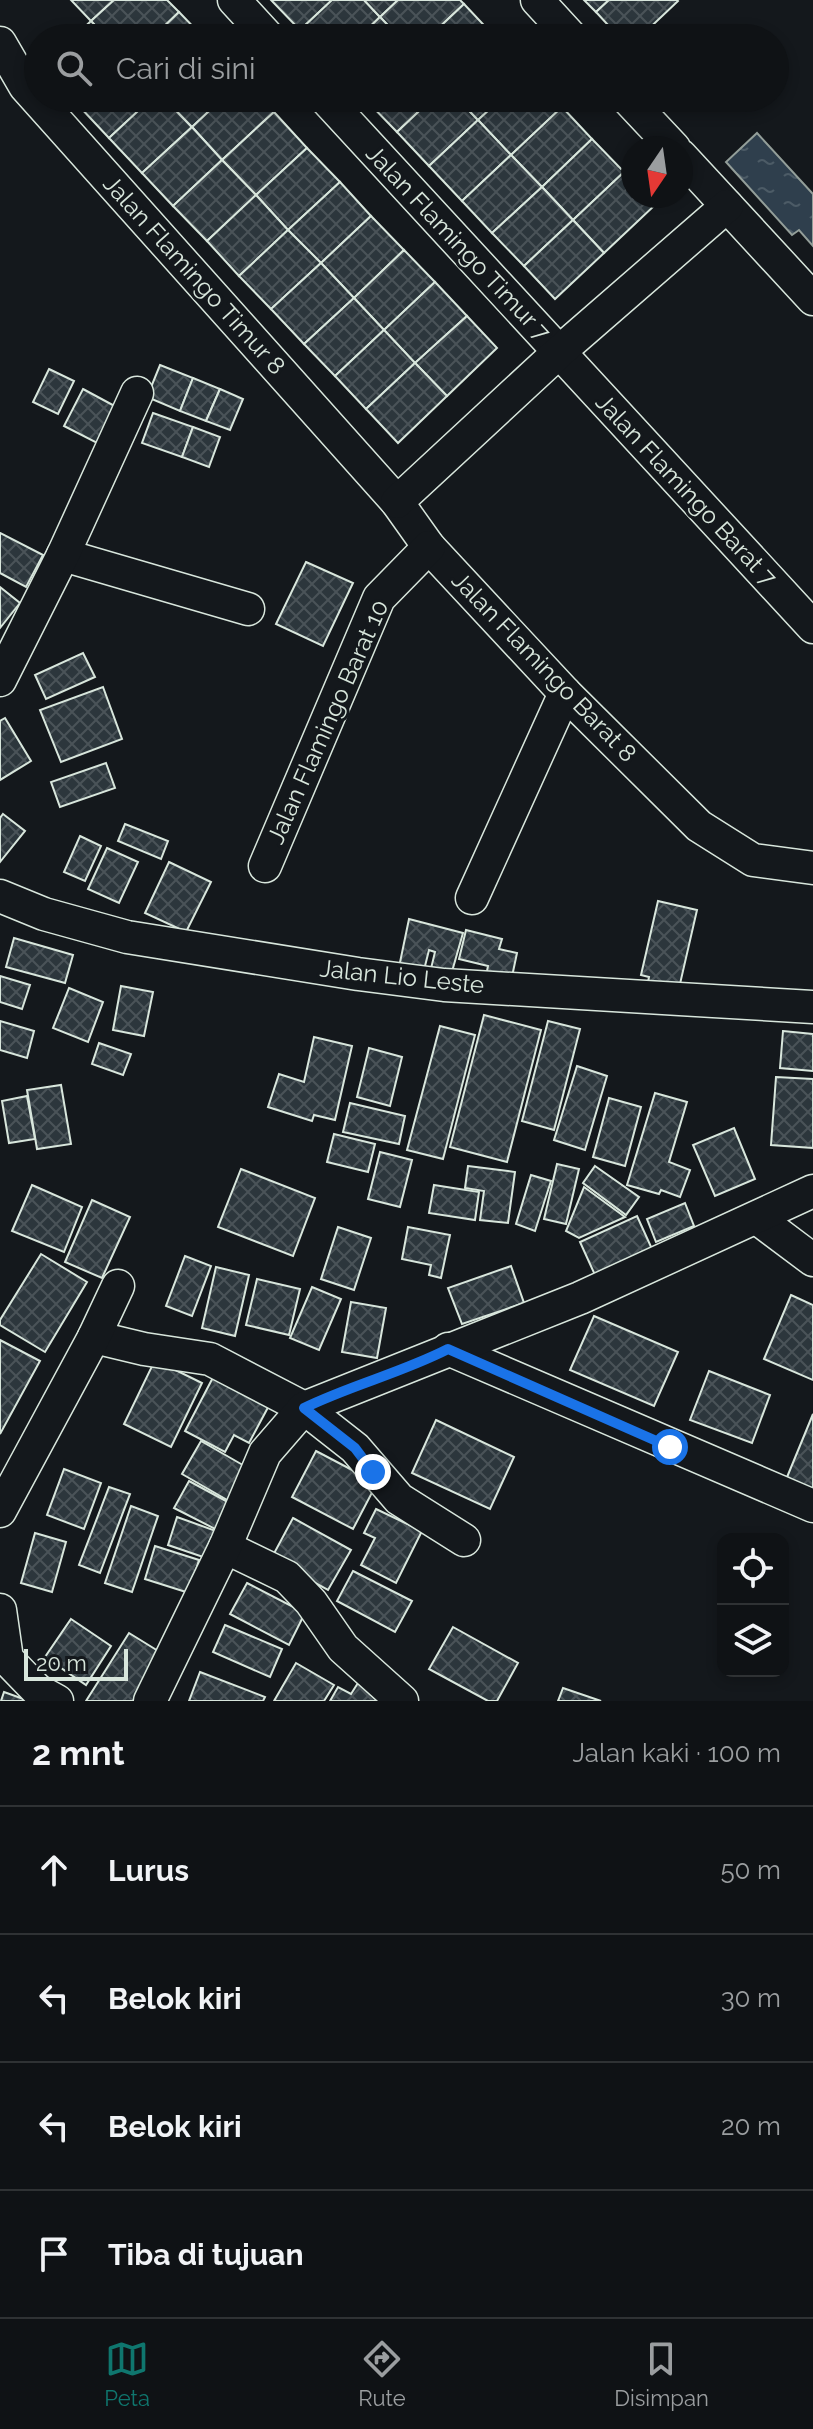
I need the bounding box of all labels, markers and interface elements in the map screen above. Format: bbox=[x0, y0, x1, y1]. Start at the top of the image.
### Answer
search box bbox=[24, 24, 789, 112]
icon: search bbox=[52, 46, 96, 90]
text: Cari di sini bbox=[116, 51, 256, 86]
north arrow bbox=[621, 136, 693, 208]
street label: Jalan Flamingo Timur 7 bbox=[360, 139, 557, 347]
street label: Jalan Flamingo Timur 8 bbox=[97, 169, 291, 380]
street label: Jalan Flamingo Barat 7 bbox=[590, 388, 783, 592]
street label: Jalan Flamingo Barat 8 bbox=[446, 566, 643, 768]
street label: Jalan Flamingo Barat 10 bbox=[261, 595, 394, 848]
street label: Jalan Lio Leste bbox=[318, 953, 486, 1000]
route start bbox=[652, 1429, 688, 1465]
route end bbox=[355, 1454, 391, 1490]
map controls bbox=[717, 1533, 789, 1677]
button: locate bbox=[717, 1533, 789, 1605]
button: layers bbox=[717, 1605, 789, 1677]
scale bar bbox=[24, 1645, 128, 1681]
text: 20 m bbox=[36, 1650, 87, 1676]
text: 2 mnt bbox=[32, 1733, 125, 1773]
text: Jalan kaki · 100 m bbox=[573, 1738, 781, 1768]
icon: ahead bbox=[32, 1848, 76, 1892]
text: Lurus bbox=[108, 1853, 189, 1888]
text: 50 m bbox=[720, 1855, 781, 1885]
icon: left bbox=[32, 1976, 76, 2020]
text: Belok kiri bbox=[108, 1981, 242, 2016]
text: 30 m bbox=[721, 1983, 781, 2013]
icon: left bbox=[32, 2104, 76, 2148]
text: Belok kiri bbox=[108, 2109, 242, 2144]
text: 20 m bbox=[721, 2111, 781, 2141]
icon: arrive bbox=[32, 2232, 76, 2276]
text: Tiba di tujuan bbox=[108, 2237, 304, 2272]
tab: Peta bbox=[104, 2337, 150, 2411]
tab: Rute bbox=[358, 2337, 406, 2411]
tab: Disimpan bbox=[614, 2337, 709, 2411]

